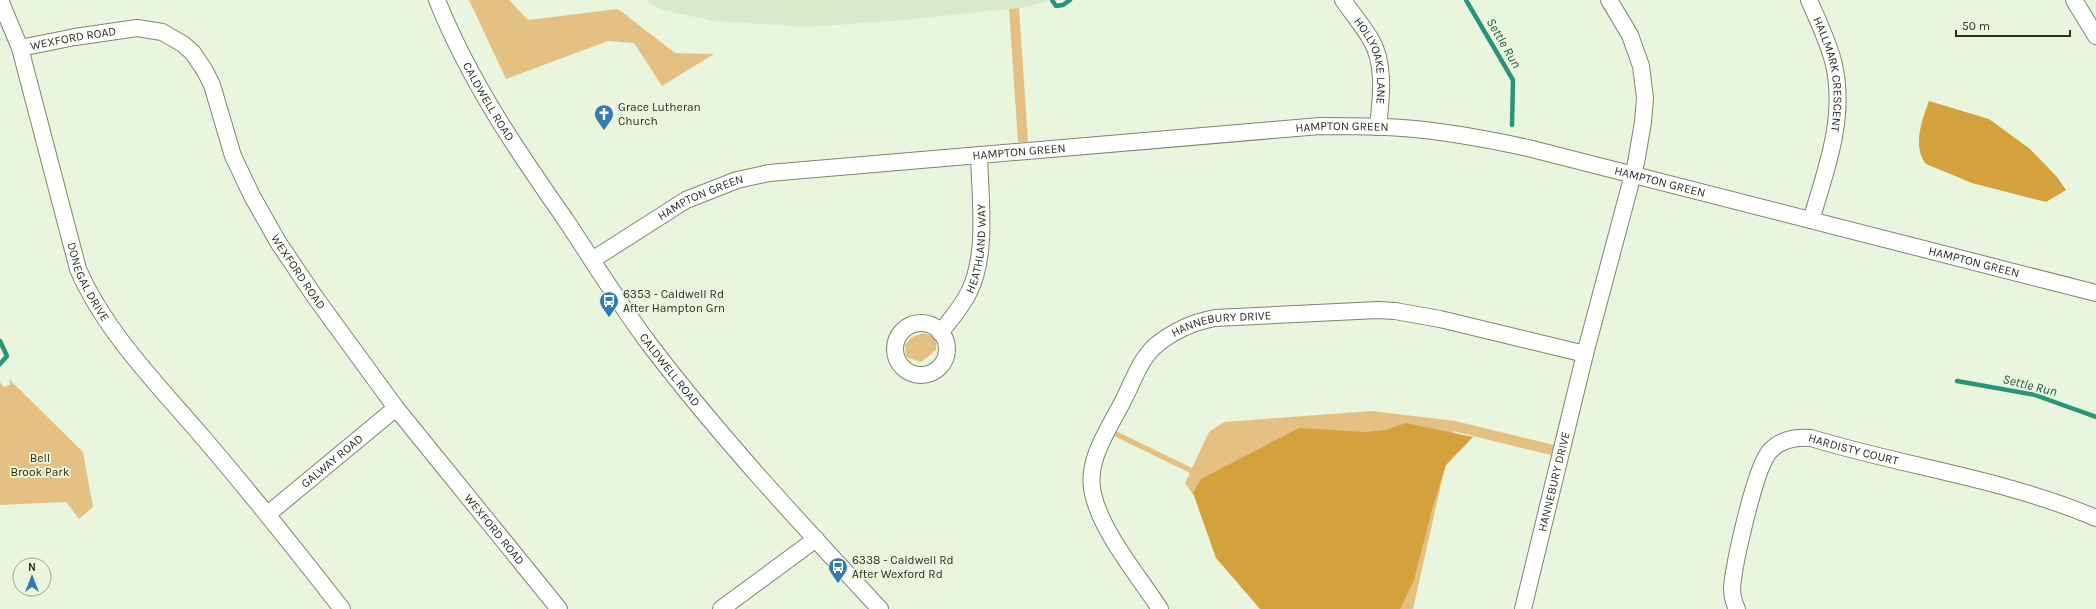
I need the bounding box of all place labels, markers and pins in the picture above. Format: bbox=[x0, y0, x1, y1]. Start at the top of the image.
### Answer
place label: Grace Lutheran Church bbox=[618, 100, 701, 128]
church icon: Grace Lutheran Church bbox=[593, 103, 615, 131]
place label: 6353 - Caldwell Rd After Hampton Grn bbox=[623, 287, 725, 315]
bus stop icon: 6353 - Caldwell Rd After Hampton Grn bbox=[598, 290, 620, 318]
place label: 6338 - Caldwell Rd After Wexford Rd bbox=[852, 553, 954, 581]
bus stop icon: 6338 - Caldwell Rd After Wexford Rd bbox=[827, 556, 849, 584]

